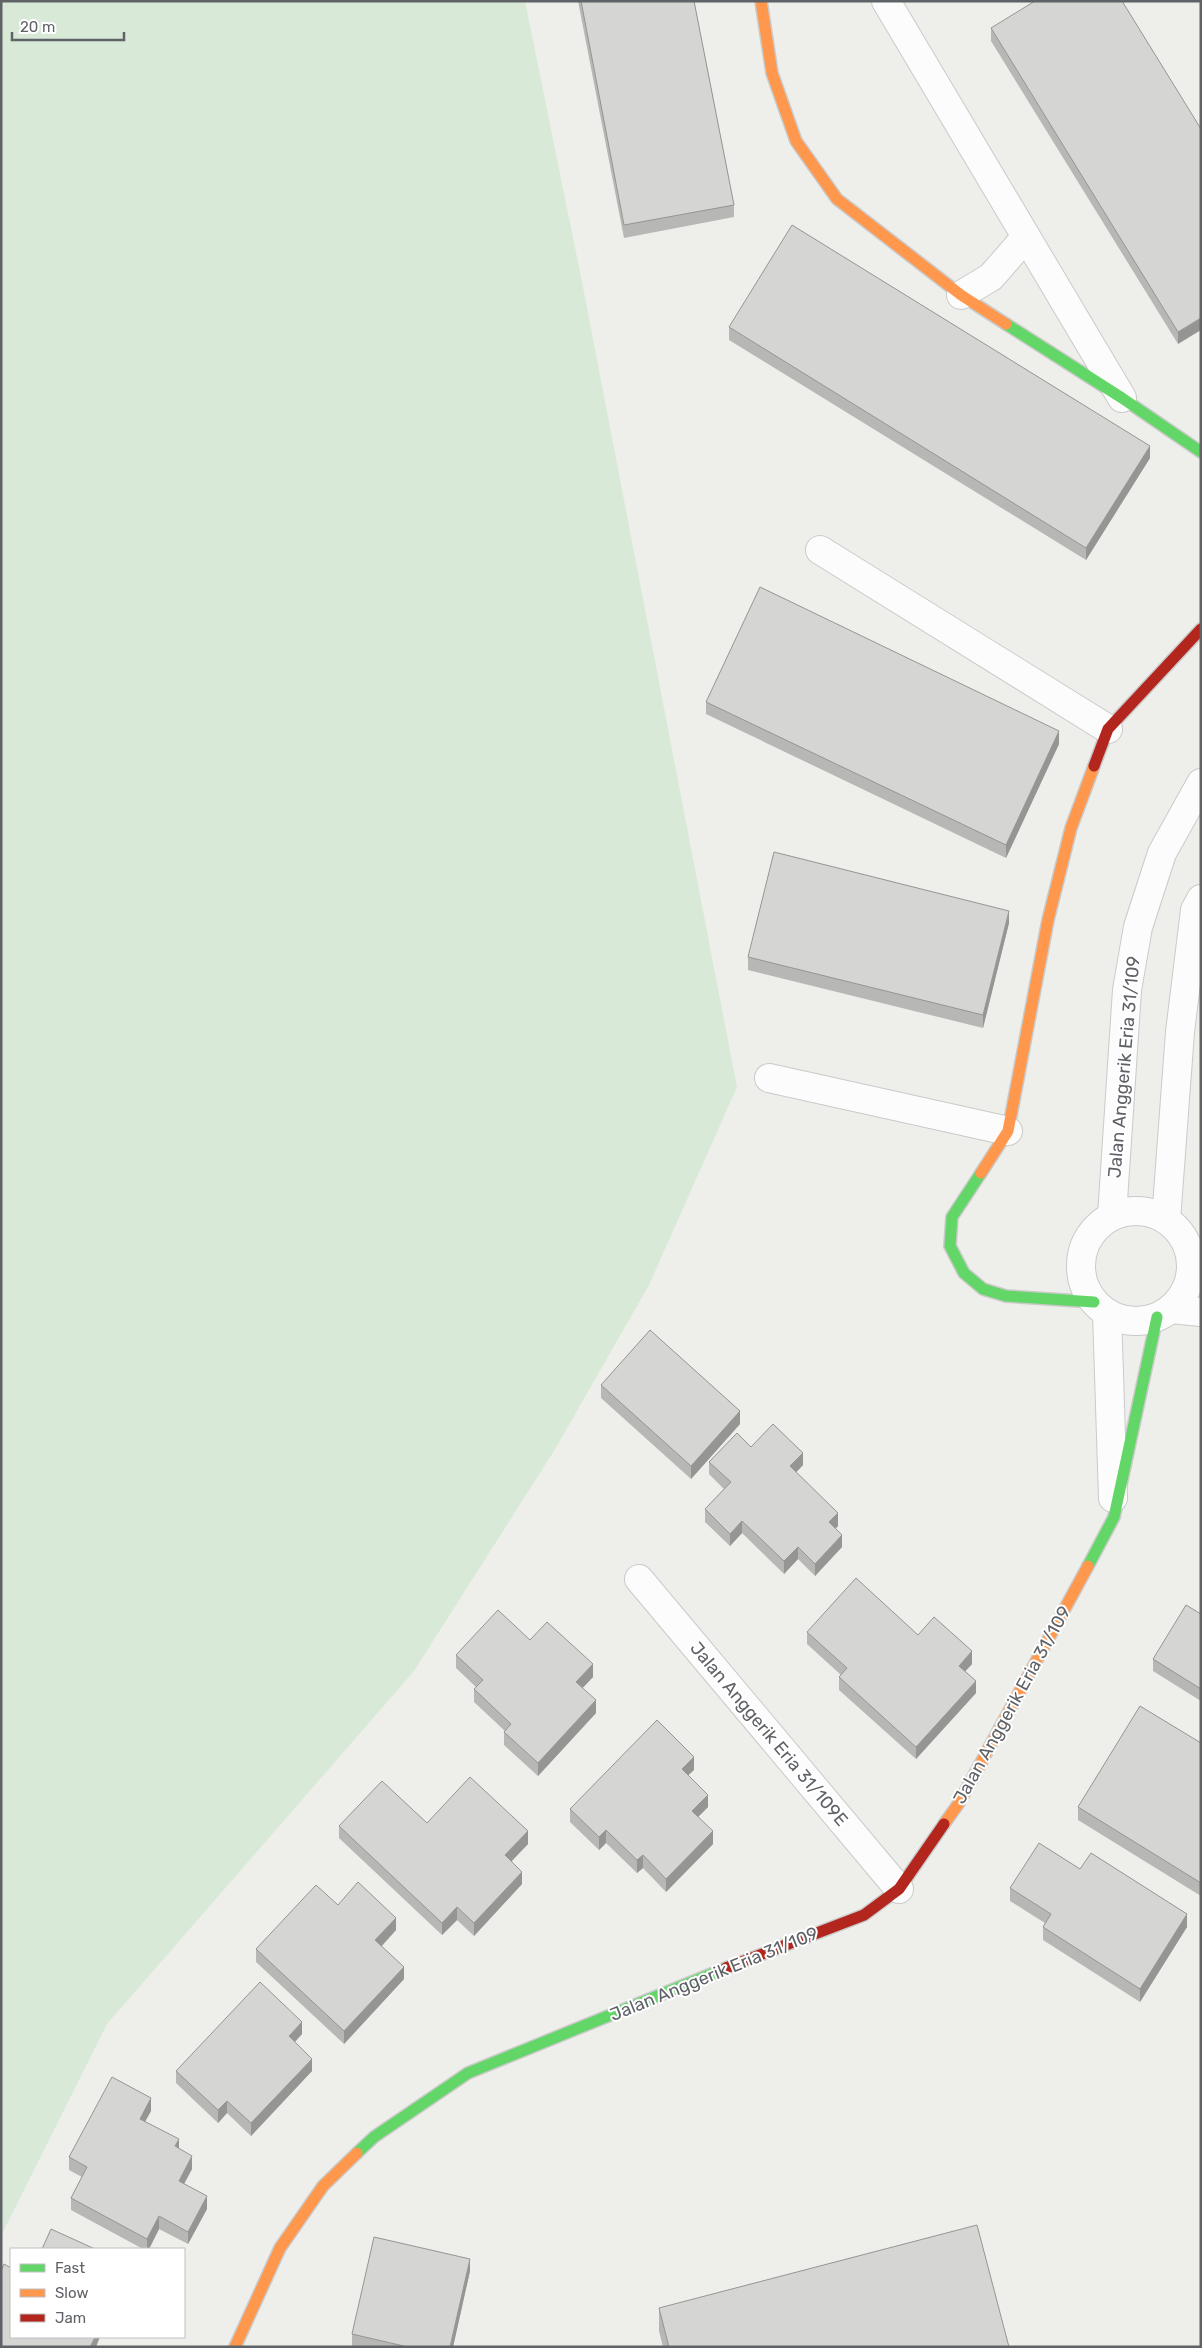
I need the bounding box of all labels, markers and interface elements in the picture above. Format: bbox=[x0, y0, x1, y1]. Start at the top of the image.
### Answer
scale bar bbox=[12, 10, 125, 42]
text: 20 m bbox=[20, 18, 55, 36]
street label: Jalan Anggerik Eria 31/109 bbox=[1103, 955, 1145, 1179]
street label: Jalan Anggerik Eria 31/109 bbox=[948, 1602, 1076, 1808]
street label: Jalan Anggerik Eria 31/109E bbox=[685, 1637, 853, 1831]
street label: Jalan Anggerik Eria 31/109 bbox=[607, 1922, 821, 2026]
legend bbox=[10, 2248, 185, 2338]
text: Fast bbox=[55, 2259, 85, 2277]
text: Slow bbox=[55, 2284, 88, 2302]
text: Jam bbox=[55, 2309, 86, 2327]

